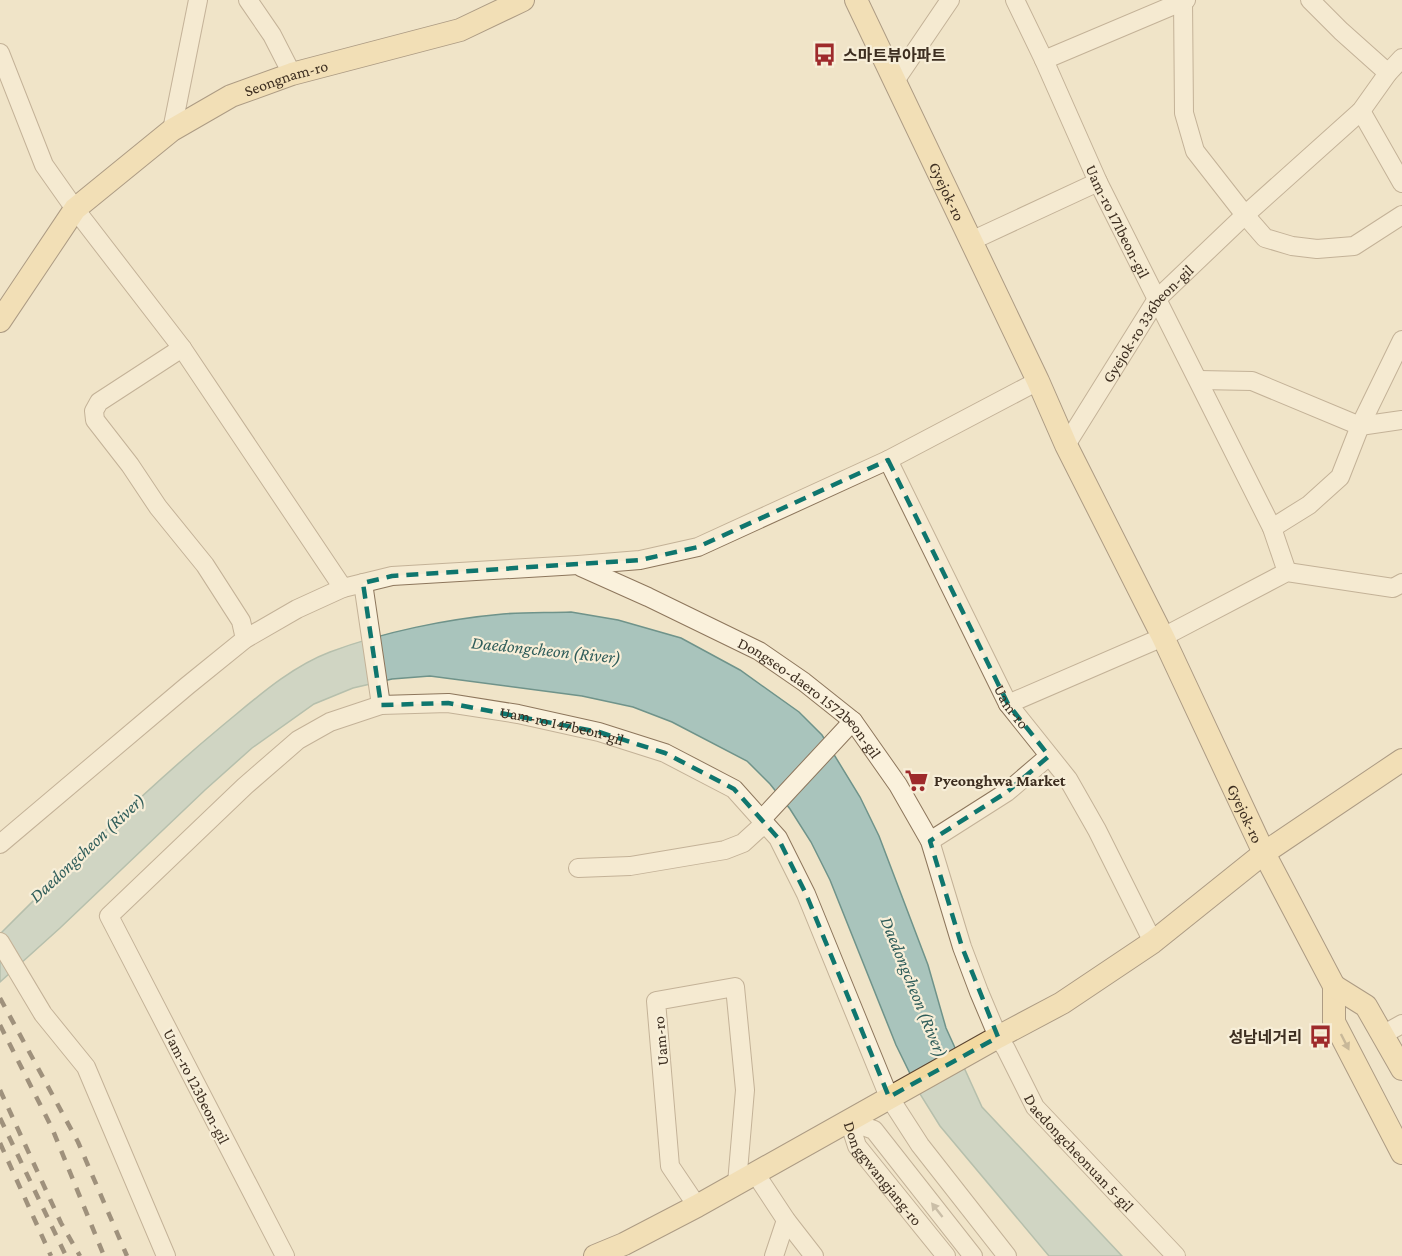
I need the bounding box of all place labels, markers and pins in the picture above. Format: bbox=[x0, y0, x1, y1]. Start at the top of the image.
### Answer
bus stop icon: 스마트뷰아파트 bbox=[812, 42, 838, 68]
place label: 스마트뷰아파트 bbox=[843, 47, 946, 64]
supermarket icon: Pyeonghwa Market bbox=[903, 767, 929, 793]
place label: Pyeonghwa Market bbox=[934, 772, 1066, 789]
bus stop icon: 성남네거리 bbox=[1307, 1024, 1333, 1050]
place label: 성남네거리 bbox=[1228, 1029, 1302, 1046]

